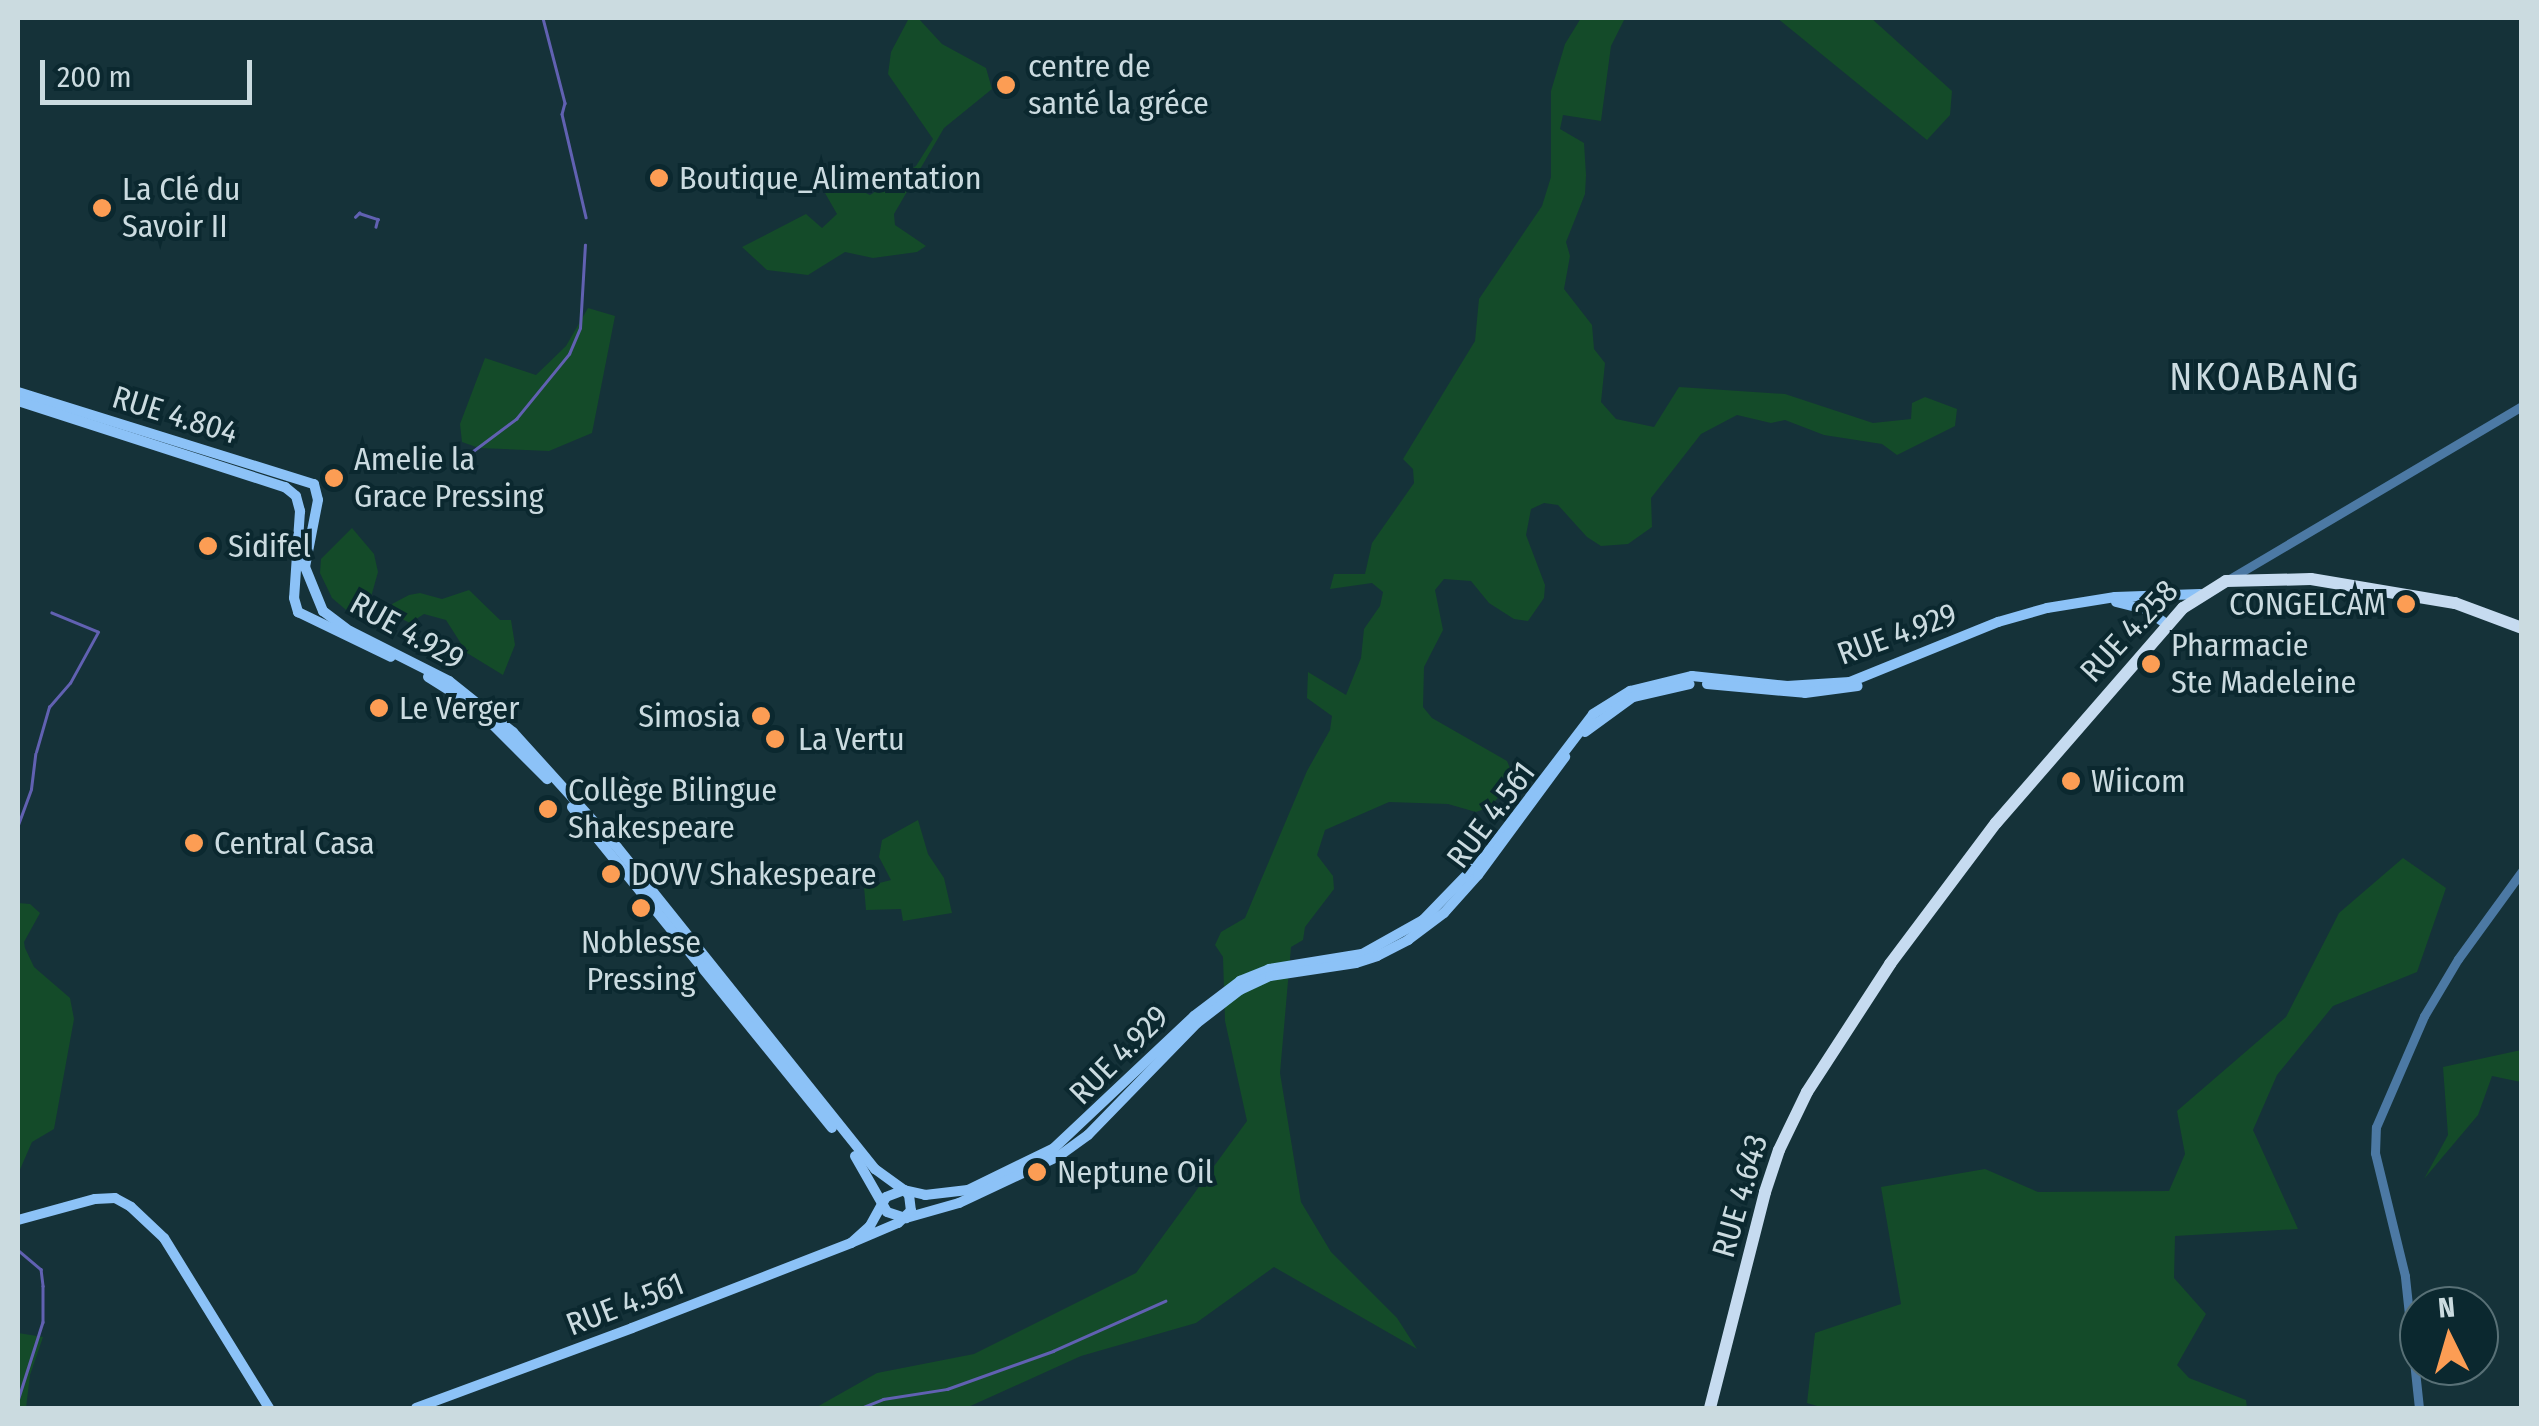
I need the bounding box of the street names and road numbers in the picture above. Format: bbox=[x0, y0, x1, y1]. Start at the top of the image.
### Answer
street label: RUE 4.804 bbox=[108, 378, 242, 452]
street label: RUE 4.258 bbox=[2072, 572, 2186, 690]
street label: RUE 4.929 bbox=[343, 584, 471, 678]
street label: RUE 4.929 bbox=[1832, 595, 1962, 673]
street label: RUE 4.561 bbox=[1439, 754, 1543, 876]
street label: RUE 4.929 bbox=[1061, 997, 1177, 1113]
street label: RUE 4.643 bbox=[1704, 1130, 1776, 1262]
street label: RUE 4.561 bbox=[561, 1264, 689, 1344]

